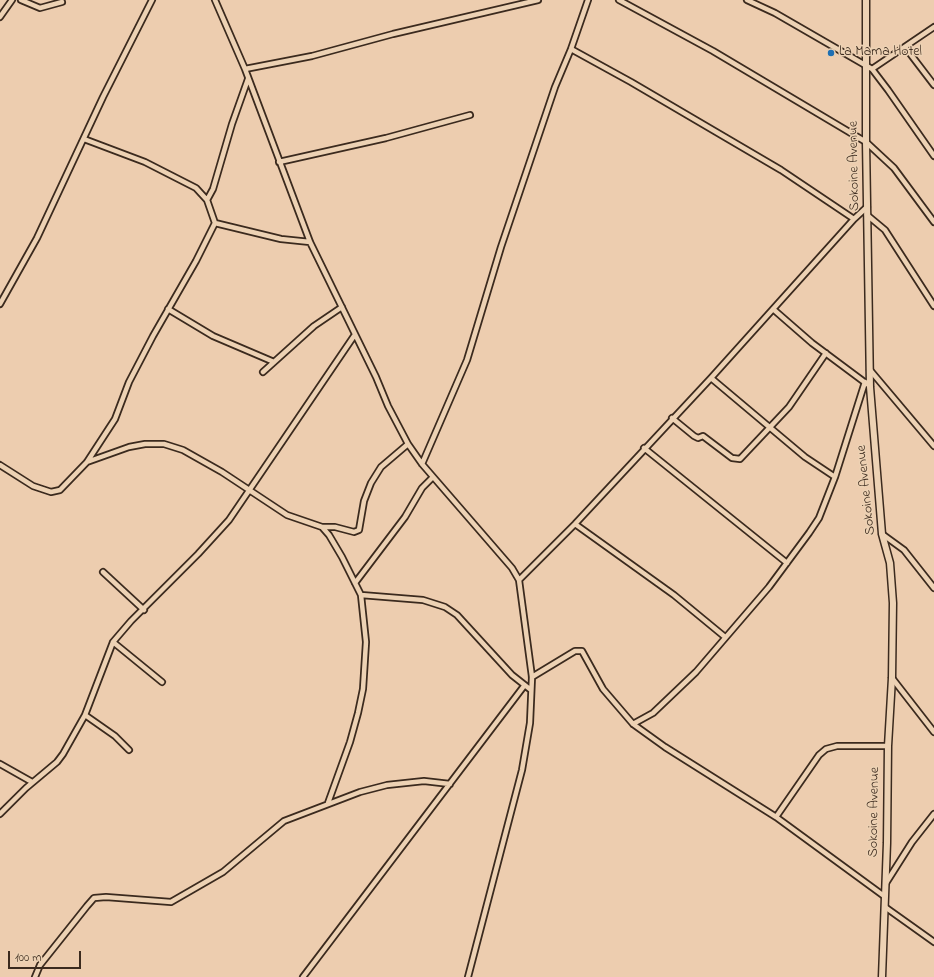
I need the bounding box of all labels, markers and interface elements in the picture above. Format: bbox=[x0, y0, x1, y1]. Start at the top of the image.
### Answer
place label: La Mama Hotel bbox=[839, 45, 922, 61]
marker: La Mama Hotel bbox=[826, 48, 836, 58]
street label: Sokoine Avenue bbox=[846, 121, 864, 211]
street label: Sokoine Avenue bbox=[854, 444, 880, 536]
street label: Sokoine Avenue bbox=[866, 767, 884, 857]
scale bar bbox=[10, 943, 83, 969]
text: 100 m bbox=[15, 949, 42, 967]

